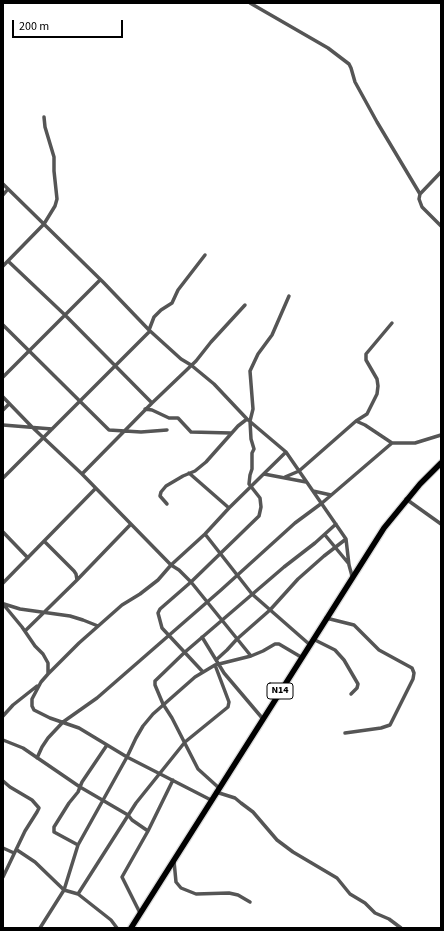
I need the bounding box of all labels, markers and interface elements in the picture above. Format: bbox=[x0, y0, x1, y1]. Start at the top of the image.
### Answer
scale bar bbox=[14, 12, 125, 38]
text: 200 m bbox=[19, 18, 49, 35]
road number: N14 bbox=[267, 683, 293, 699]

